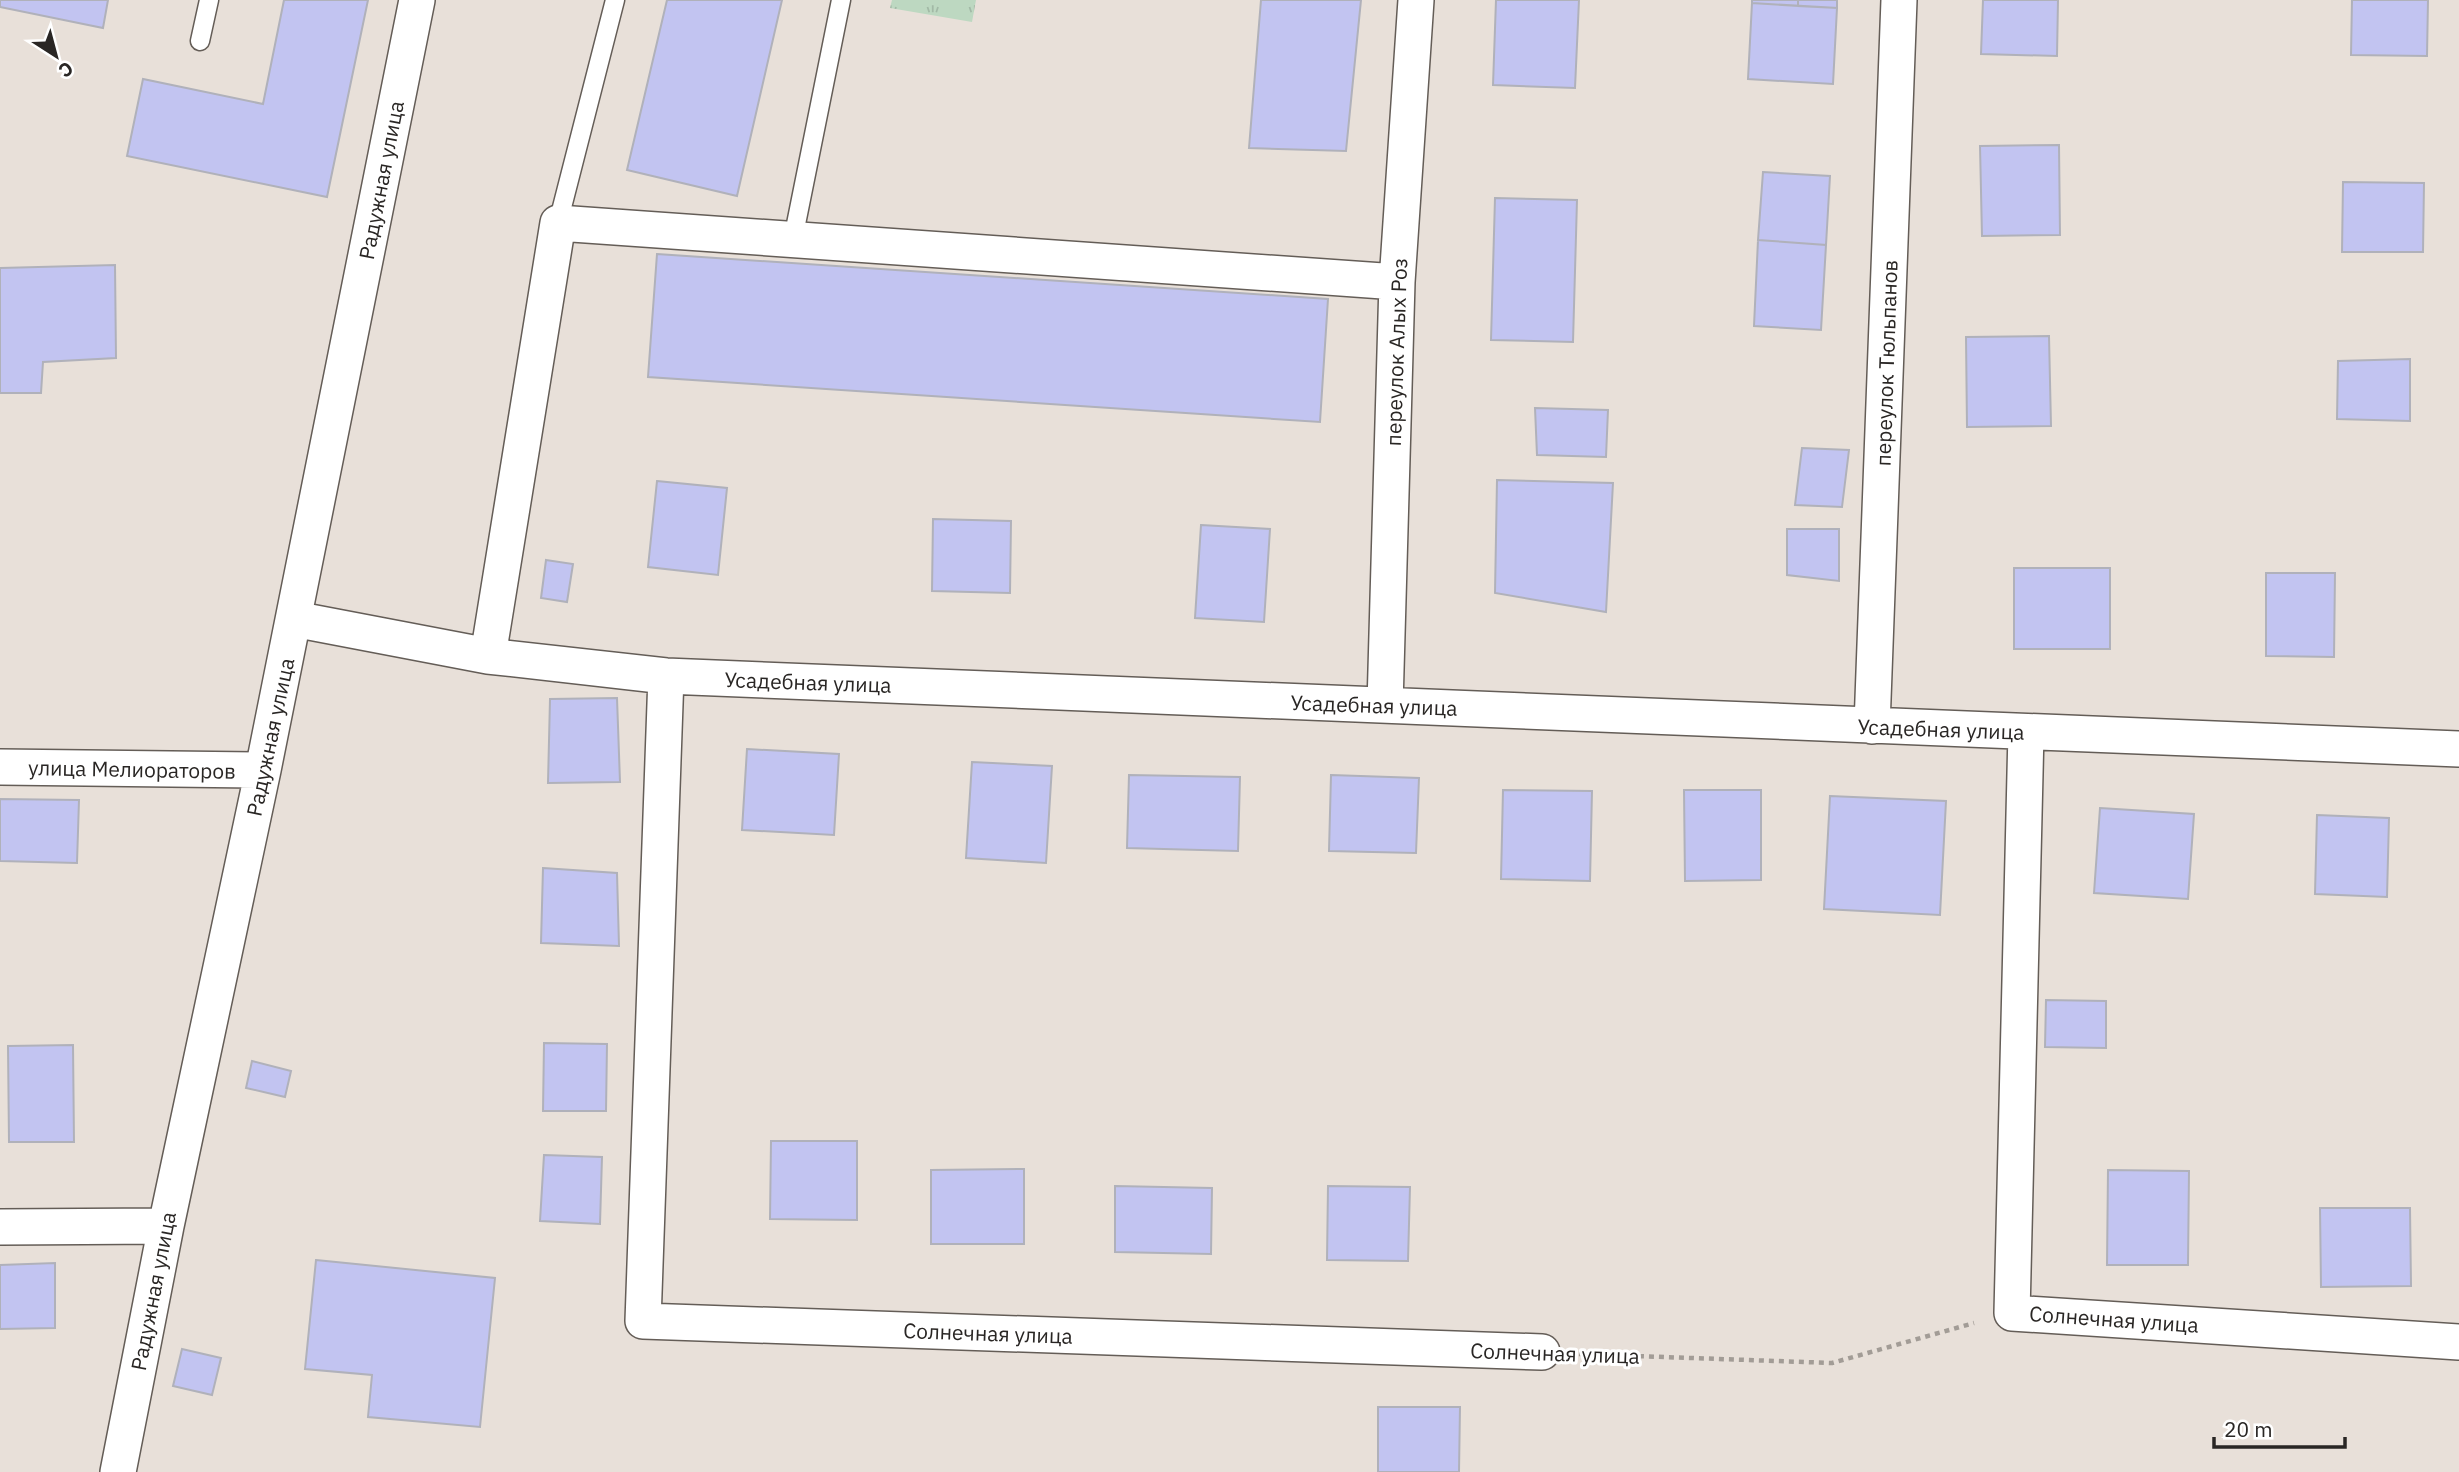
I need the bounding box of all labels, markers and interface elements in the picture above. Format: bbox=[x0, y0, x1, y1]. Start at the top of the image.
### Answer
north arrow bbox=[21, 21, 91, 91]
text: С bbox=[54, 56, 78, 83]
street label: Радужная улица bbox=[352, 98, 410, 262]
street label: переулок Алых Роз bbox=[1379, 257, 1413, 447]
street label: переулок Тюльпанов bbox=[1868, 259, 1904, 467]
street label: Радужная улица bbox=[240, 655, 300, 819]
street label: Усадебная улица bbox=[724, 665, 892, 699]
street label: Усадебная улица bbox=[1290, 688, 1458, 722]
street label: Усадебная улица bbox=[1857, 712, 2025, 746]
street label: улица Мелиораторов bbox=[28, 753, 236, 785]
street label: Радужная улица bbox=[124, 1209, 182, 1373]
street label: Солнечная улица bbox=[2028, 1299, 2200, 1339]
street label: Солнечная улица bbox=[903, 1316, 1073, 1350]
street label: Солнечная улица bbox=[1470, 1336, 1640, 1370]
scale bar bbox=[2214, 1406, 2345, 1450]
text: 20 m bbox=[2224, 1415, 2273, 1443]

